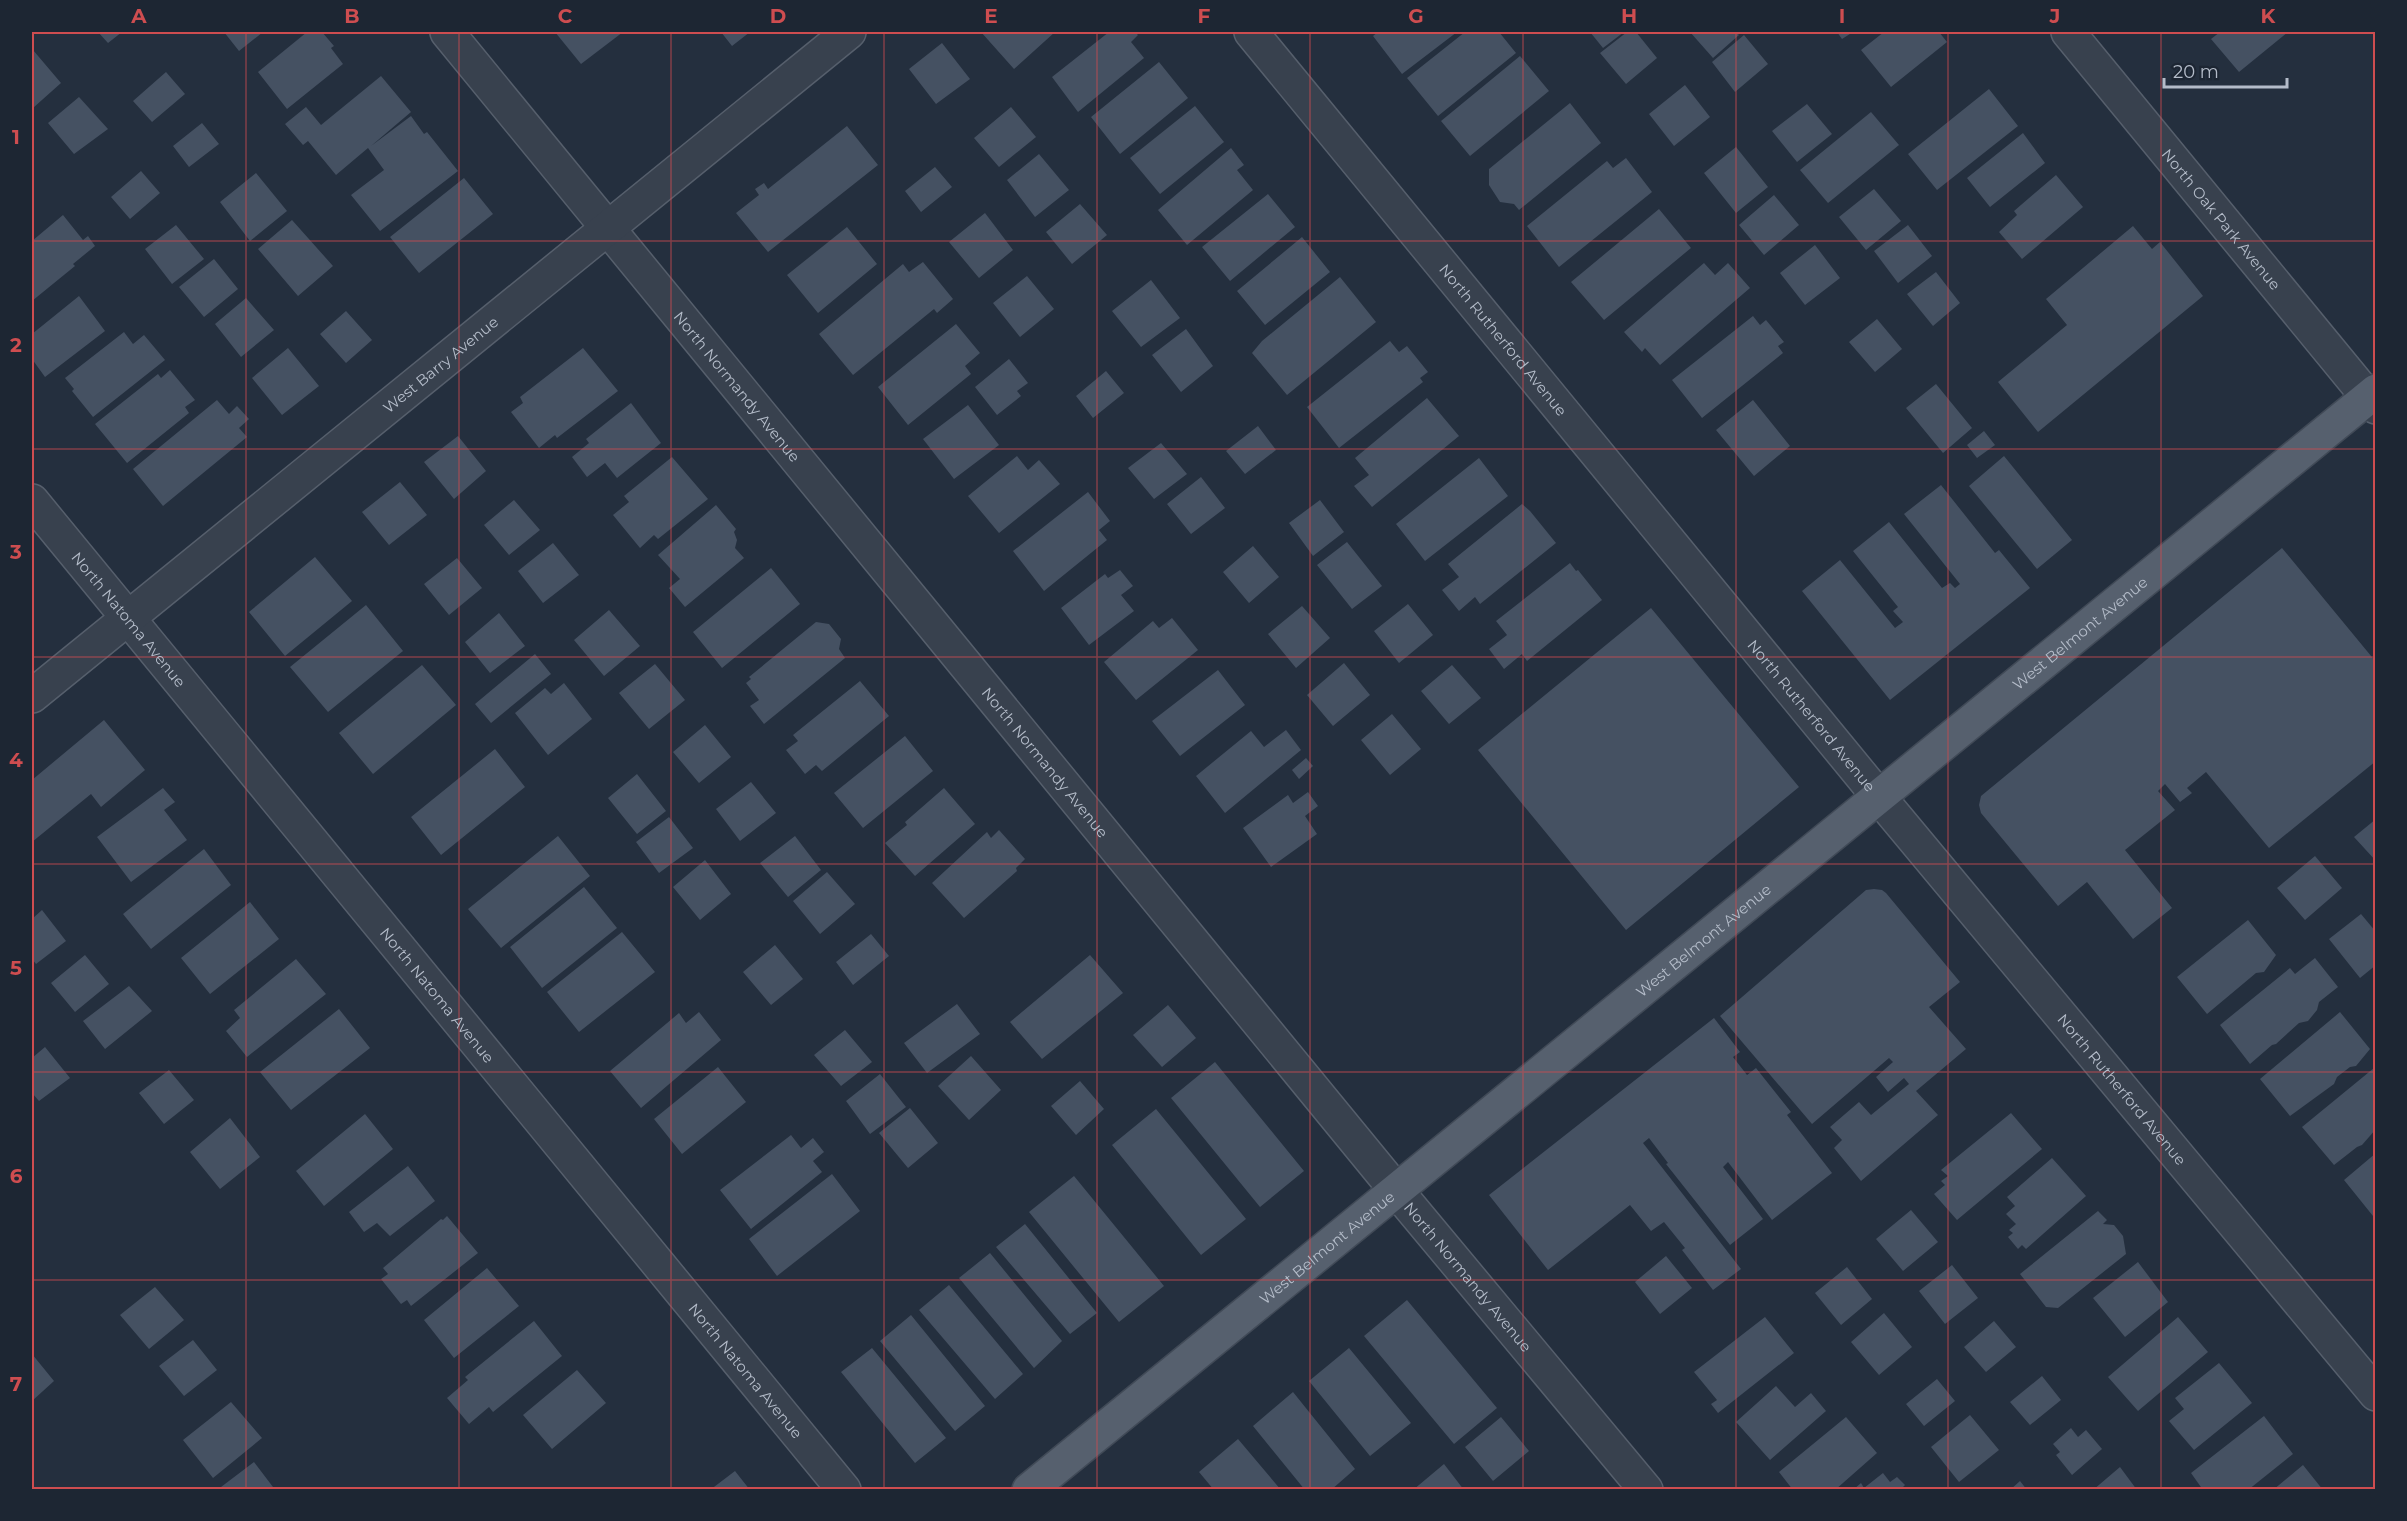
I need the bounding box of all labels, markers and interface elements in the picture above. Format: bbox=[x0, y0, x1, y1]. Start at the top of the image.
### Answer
text: A bbox=[130, 4, 147, 28]
text: B bbox=[344, 4, 360, 28]
text: C bbox=[558, 4, 573, 28]
text: D bbox=[770, 4, 786, 28]
text: E bbox=[984, 4, 998, 28]
text: F bbox=[1198, 4, 1211, 28]
text: G bbox=[1408, 4, 1424, 28]
text: H bbox=[1621, 4, 1637, 28]
text: I bbox=[1839, 4, 1845, 28]
text: J bbox=[2049, 4, 2060, 28]
text: K bbox=[2261, 4, 2277, 28]
scale bar bbox=[2164, 51, 2287, 89]
text: 20 m bbox=[2173, 61, 2219, 83]
text: 1 bbox=[12, 125, 20, 149]
street label: North Oak Park Avenue bbox=[2158, 144, 2285, 294]
street label: North Rutherford Avenue bbox=[1436, 260, 1572, 420]
street label: North Normandy Avenue bbox=[670, 307, 805, 465]
street label: West Barry Avenue bbox=[379, 312, 502, 417]
text: 2 bbox=[10, 333, 22, 357]
text: 3 bbox=[9, 540, 22, 564]
street label: North Natoma Avenue bbox=[68, 548, 190, 691]
street label: West Belmont Avenue bbox=[2008, 572, 2151, 693]
street label: North Rutherford Avenue bbox=[1744, 635, 1880, 795]
street label: North Normandy Avenue bbox=[978, 683, 1113, 841]
text: 4 bbox=[9, 748, 23, 772]
street label: West Belmont Avenue bbox=[1632, 879, 1775, 1001]
street label: North Natoma Avenue bbox=[376, 923, 499, 1066]
text: 5 bbox=[10, 956, 22, 980]
street label: North Rutherford Avenue bbox=[2054, 1010, 2191, 1169]
text: 6 bbox=[10, 1164, 23, 1188]
street label: West Belmont Avenue bbox=[1255, 1187, 1398, 1308]
street label: North Normandy Avenue bbox=[1400, 1198, 1536, 1355]
street label: North Natoma Avenue bbox=[685, 1299, 807, 1442]
text: 7 bbox=[10, 1372, 22, 1396]

